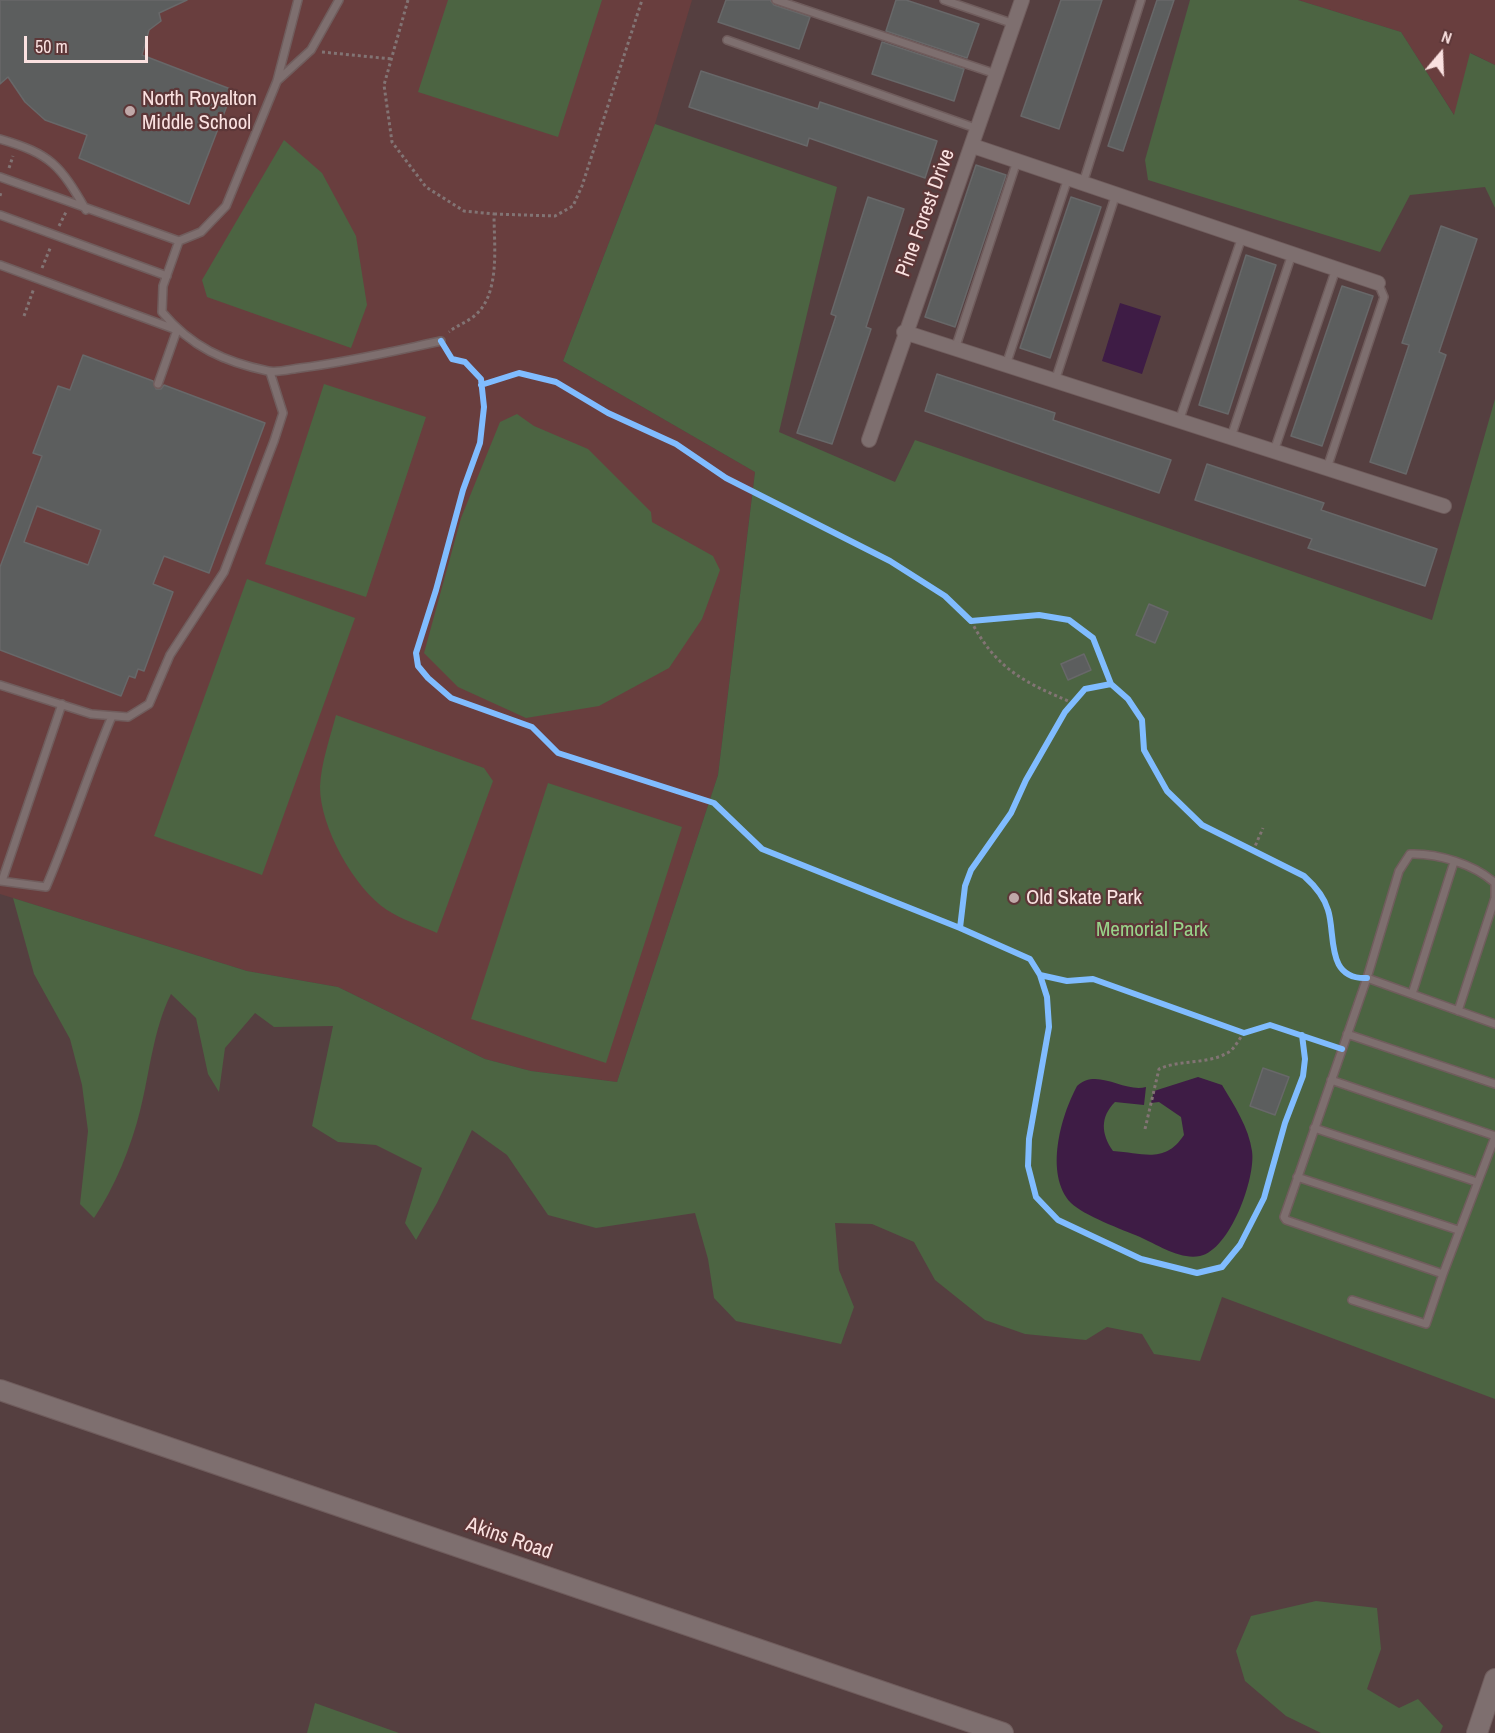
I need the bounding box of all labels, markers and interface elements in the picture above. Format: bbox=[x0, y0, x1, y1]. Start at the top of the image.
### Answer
scale bar bbox=[27, 24, 152, 62]
north arrow bbox=[1411, 24, 1471, 84]
text: N bbox=[1439, 25, 1455, 49]
text: 50 m bbox=[35, 34, 68, 59]
place label: North Royalton Middle School bbox=[142, 86, 257, 136]
marker: North Royalton Middle School bbox=[123, 104, 137, 118]
street label: Pine Forest Drive bbox=[891, 146, 961, 280]
place label: Old Skate Park bbox=[1026, 885, 1142, 911]
marker: Old Skate Park bbox=[1007, 891, 1021, 905]
park label: Memorial Park bbox=[1096, 917, 1208, 943]
street label: Akins Road bbox=[463, 1513, 555, 1565]

